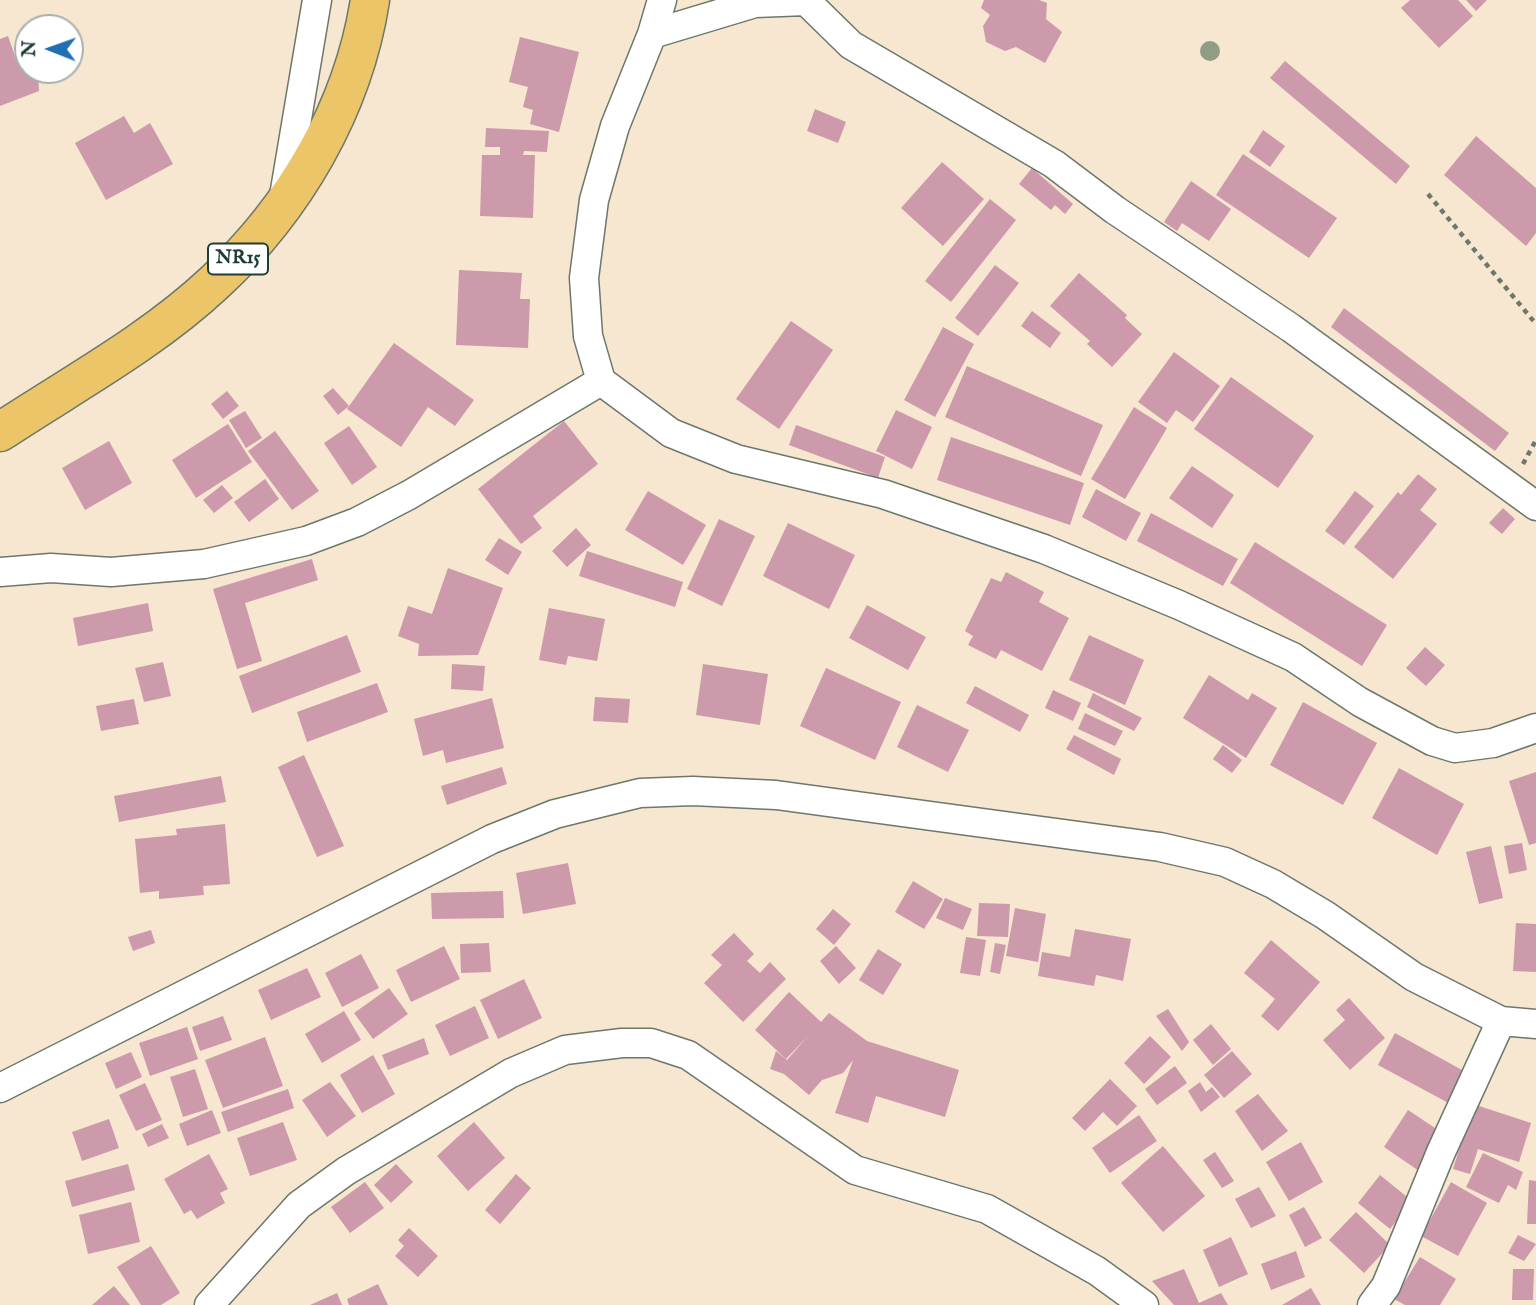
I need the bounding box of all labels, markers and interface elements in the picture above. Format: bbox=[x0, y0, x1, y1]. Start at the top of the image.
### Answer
north arrow bbox=[14, 14, 84, 84]
text: N bbox=[18, 40, 42, 57]
road number: NR15 bbox=[208, 244, 268, 274]

